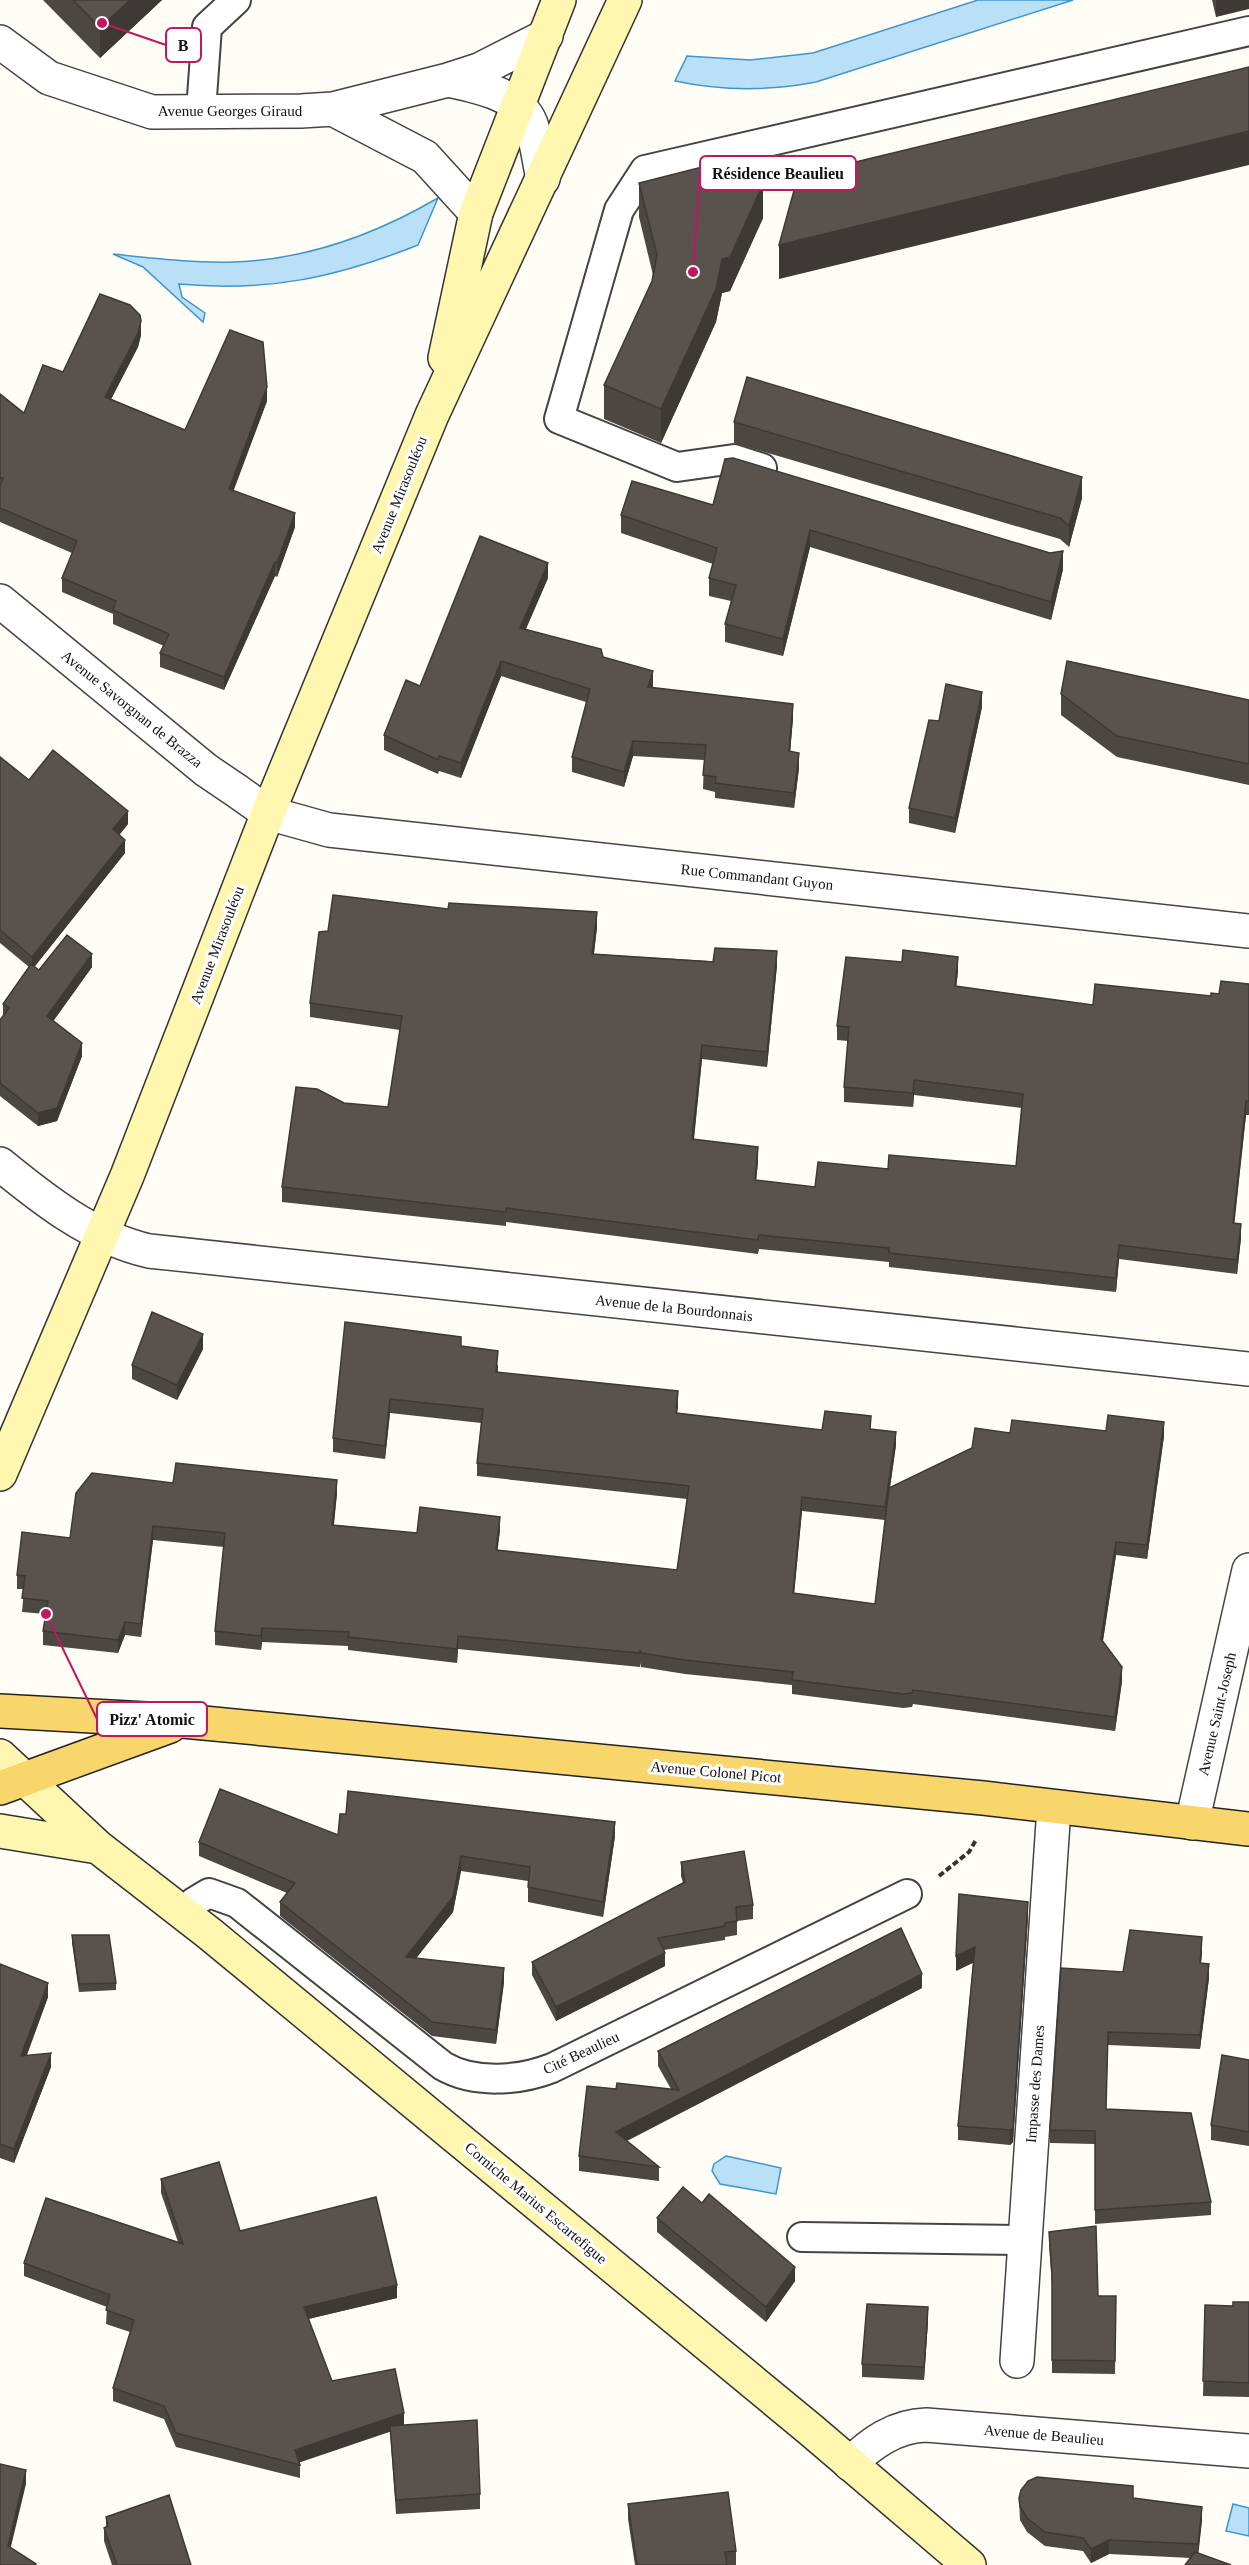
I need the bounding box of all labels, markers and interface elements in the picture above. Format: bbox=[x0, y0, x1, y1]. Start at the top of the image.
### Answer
callout: B bbox=[166, 28, 201, 62]
text: B bbox=[178, 37, 189, 54]
street label: Avenue Georges Giraud bbox=[158, 103, 303, 119]
callout: Résidence Beaulieu bbox=[700, 156, 856, 190]
text: Résidence Beaulieu bbox=[712, 165, 844, 182]
street label: Avenue Mirasouléou bbox=[368, 434, 430, 556]
street label: Avenue Savorgnan de Brazza bbox=[58, 647, 206, 771]
street label: Rue Commandant Guyon bbox=[680, 861, 835, 893]
street label: Avenue Mirasouléou bbox=[187, 883, 247, 1006]
street label: Avenue de la Bourdonnais bbox=[594, 1292, 754, 1324]
street label: Avenue Saint-Joseph bbox=[1195, 1650, 1239, 1777]
callout: Pizz' Atomic bbox=[97, 1702, 207, 1736]
text: Pizz' Atomic bbox=[109, 1711, 195, 1728]
street label: Avenue Colonel Picot bbox=[650, 1758, 783, 1786]
street label: Impasse des Dames bbox=[1023, 2024, 1047, 2144]
street label: Cité Beaulieu bbox=[540, 2028, 622, 2078]
street label: Corniche Marius Escartefigue bbox=[462, 2139, 610, 2267]
street label: Avenue de Beaulieu bbox=[983, 2422, 1105, 2448]

